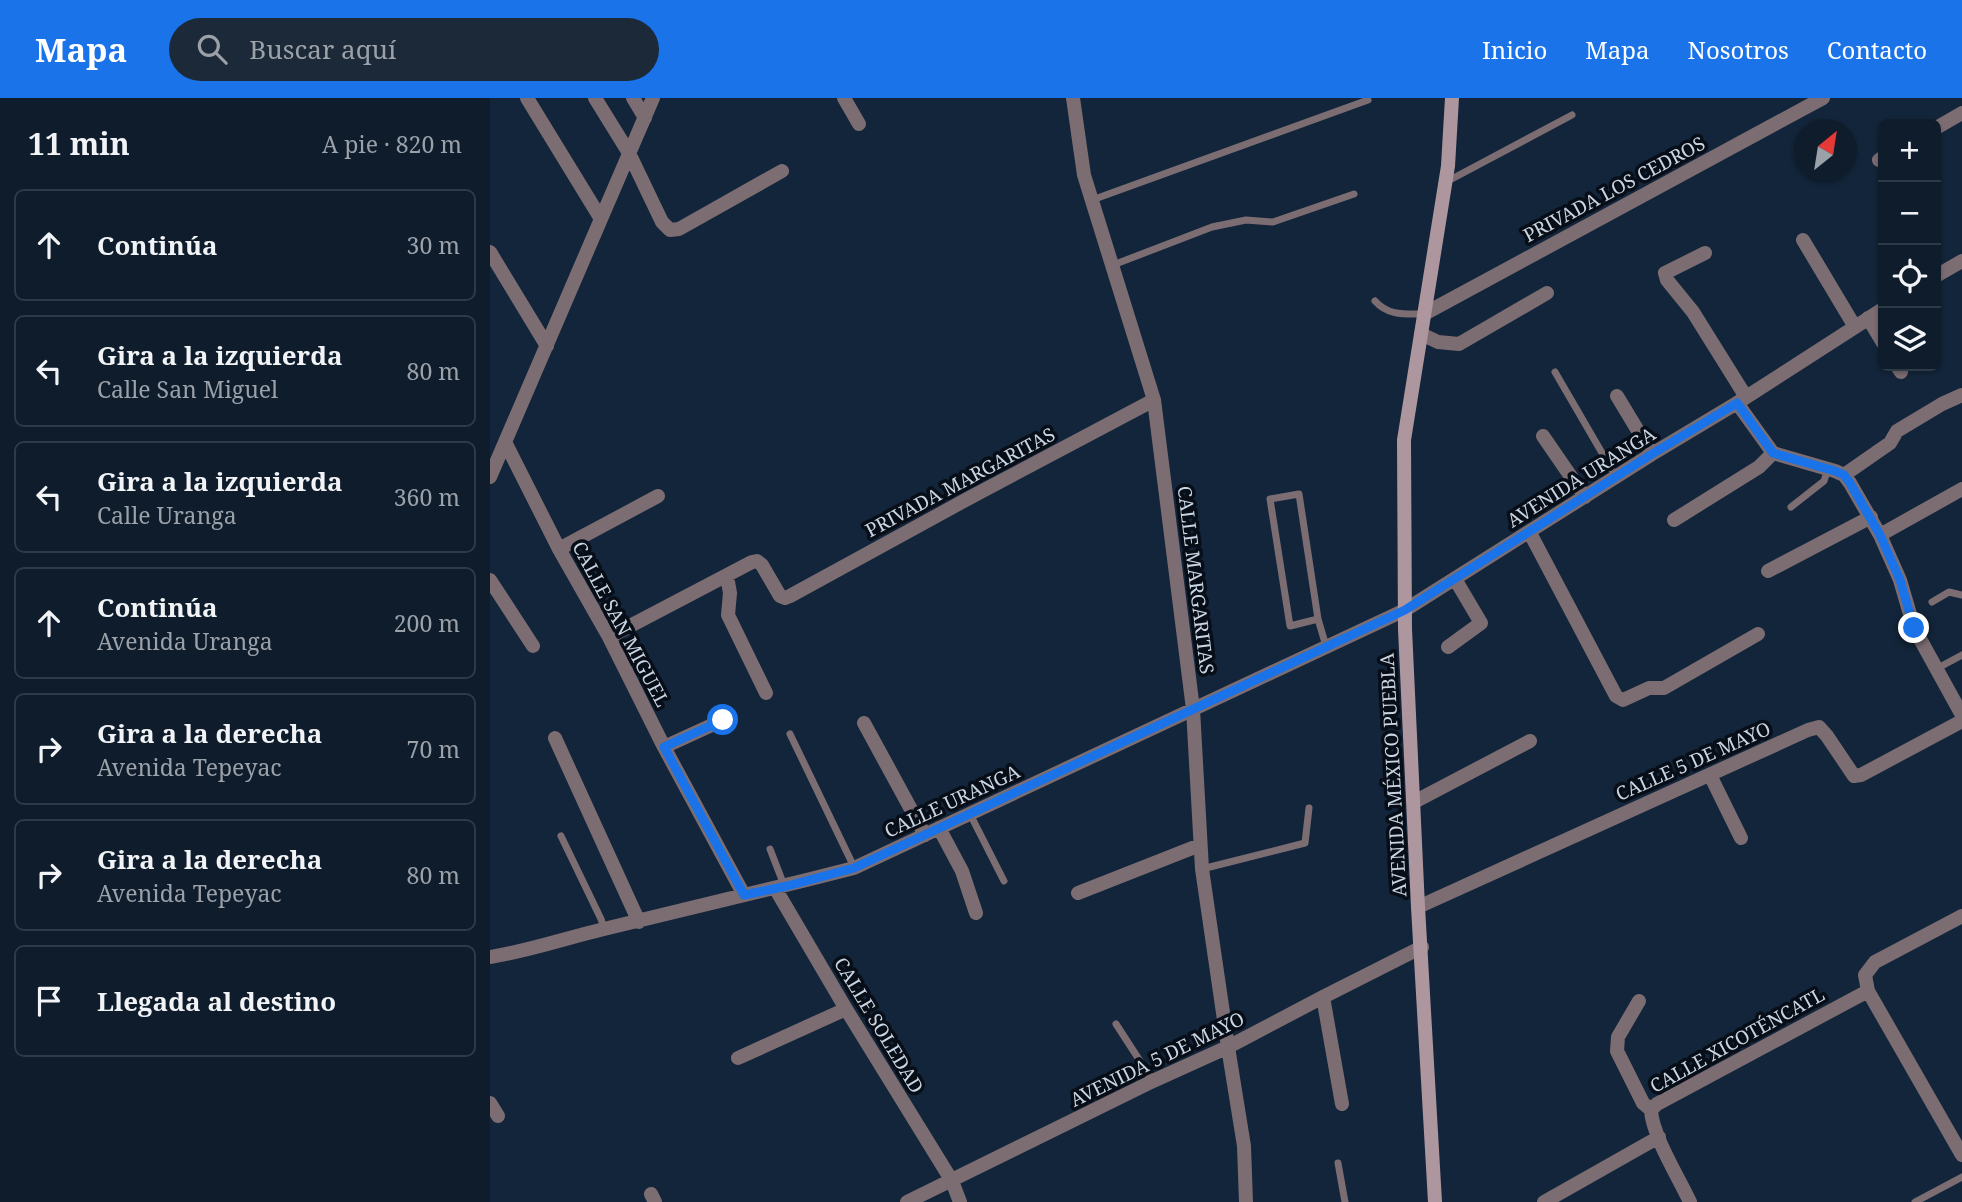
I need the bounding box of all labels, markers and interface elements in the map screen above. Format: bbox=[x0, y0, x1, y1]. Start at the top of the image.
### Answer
search box bbox=[169, 18, 659, 81]
text: Mapa bbox=[35, 27, 127, 72]
icon: search bbox=[193, 30, 231, 68]
text: Buscar aquí bbox=[249, 31, 396, 67]
text: Inicio bbox=[1482, 33, 1547, 66]
text: Mapa bbox=[1585, 33, 1650, 66]
text: Nosotros bbox=[1688, 33, 1789, 66]
text: Contacto bbox=[1827, 33, 1927, 66]
north arrow bbox=[1794, 119, 1857, 182]
map controls bbox=[1878, 119, 1941, 371]
button: + bbox=[1878, 119, 1941, 182]
text: 11 min bbox=[28, 123, 130, 164]
text: A pie · 820 m bbox=[322, 128, 462, 160]
street label: PRIVADA LOS CEDROS bbox=[1519, 130, 1709, 248]
button: − bbox=[1878, 182, 1941, 245]
icon: ahead bbox=[30, 226, 68, 264]
text: Continúa bbox=[97, 227, 218, 263]
text: 30 m bbox=[407, 229, 460, 261]
button: locate bbox=[1878, 245, 1941, 308]
button: layers bbox=[1878, 308, 1941, 371]
text: Gira a la izquierda bbox=[97, 337, 343, 373]
icon: left bbox=[30, 352, 68, 390]
text: 80 m bbox=[407, 355, 460, 387]
text: Calle San Miguel bbox=[97, 373, 278, 405]
street label: AVENIDA URANGA bbox=[1502, 420, 1661, 533]
street label: PRIVADA MARGARITAS bbox=[861, 421, 1059, 543]
text: Gira a la izquierda bbox=[97, 463, 343, 499]
icon: left bbox=[30, 478, 68, 516]
text: 360 m bbox=[394, 481, 460, 513]
street label: CALLE MARGARITAS bbox=[1172, 484, 1220, 676]
text: Calle Uranga bbox=[97, 499, 237, 531]
street label: CALLE SAN MIGUEL bbox=[566, 537, 676, 711]
text: Continúa bbox=[97, 589, 218, 625]
icon: ahead bbox=[30, 604, 68, 642]
text: 200 m bbox=[394, 607, 460, 639]
route end bbox=[1898, 612, 1929, 643]
text: Avenida Uranga bbox=[97, 625, 273, 657]
street label: AVENIDA MÉXICO PUEBLA bbox=[1374, 652, 1412, 898]
route start bbox=[707, 704, 738, 735]
text: Gira a la derecha bbox=[97, 715, 322, 751]
street label: CALLE 5 DE MAYO bbox=[1611, 715, 1775, 807]
icon: right bbox=[30, 730, 68, 768]
text: 70 m bbox=[407, 733, 460, 765]
text: Avenida Tepeyac bbox=[97, 751, 282, 783]
street label: CALLE URANGA bbox=[880, 758, 1024, 844]
text: Gira a la derecha bbox=[97, 841, 322, 877]
icon: right bbox=[30, 856, 68, 894]
text: 80 m bbox=[407, 859, 460, 891]
text: Avenida Tepeyac bbox=[97, 877, 282, 909]
street label: CALLE SOLEDAD bbox=[828, 952, 930, 1098]
street label: CALLE XICOTÉNCATL bbox=[1645, 981, 1829, 1099]
icon: arrive bbox=[30, 982, 68, 1020]
text: Llegada al destino bbox=[97, 983, 336, 1019]
street label: AVENIDA 5 DE MAYO bbox=[1065, 1005, 1249, 1113]

